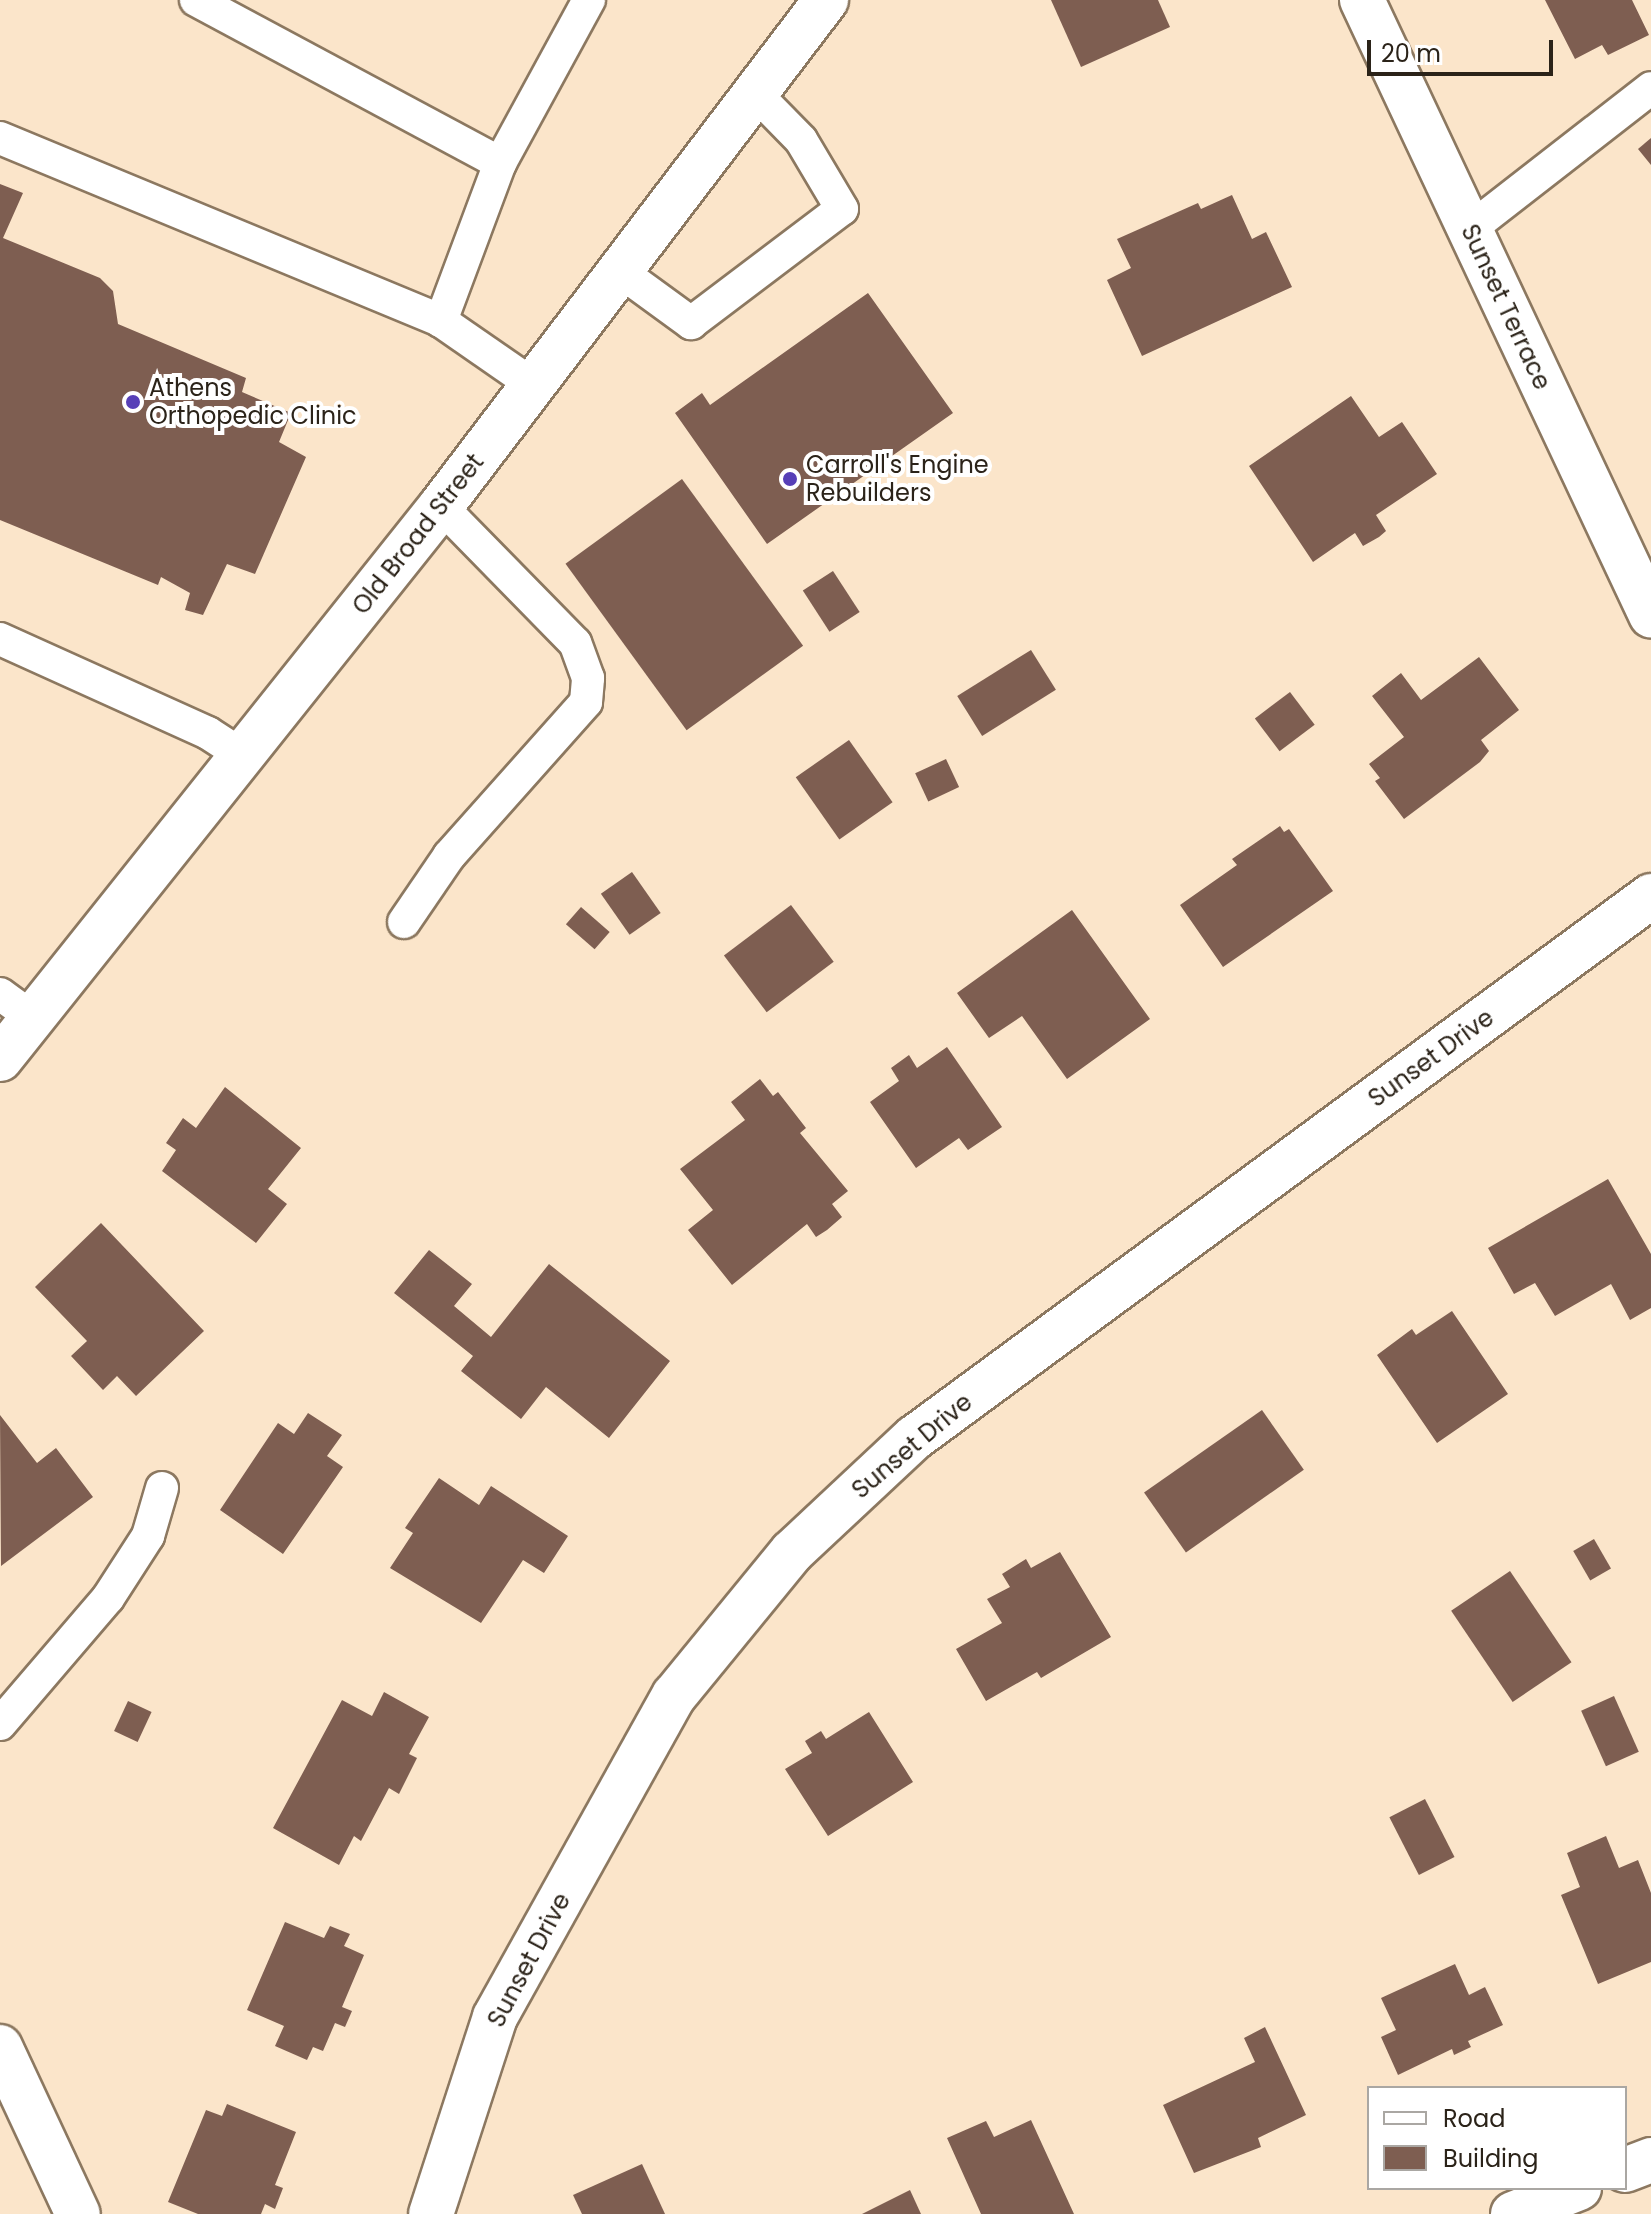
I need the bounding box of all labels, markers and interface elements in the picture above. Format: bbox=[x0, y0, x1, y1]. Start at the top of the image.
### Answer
scale bar bbox=[1371, 24, 1557, 74]
text: 20 m bbox=[1381, 37, 1441, 70]
street label: Sunset Terrace bbox=[1455, 220, 1557, 394]
place label: Athens Orthopedic Clinic bbox=[149, 374, 357, 430]
marker: Athens Orthopedic Clinic bbox=[124, 393, 142, 411]
street label: Old Broad Street bbox=[346, 448, 490, 620]
place label: Carroll's Engine Rebuilders bbox=[806, 451, 989, 507]
marker: Carroll's Engine Rebuilders bbox=[781, 470, 799, 488]
street label: Sunset Drive bbox=[1363, 1003, 1499, 1113]
street label: Sunset Drive bbox=[846, 1388, 978, 1504]
street label: Sunset Drive bbox=[482, 1888, 576, 2032]
legend bbox=[1367, 2086, 1627, 2190]
text: Road bbox=[1443, 2102, 1505, 2135]
text: Building bbox=[1443, 2142, 1539, 2175]

